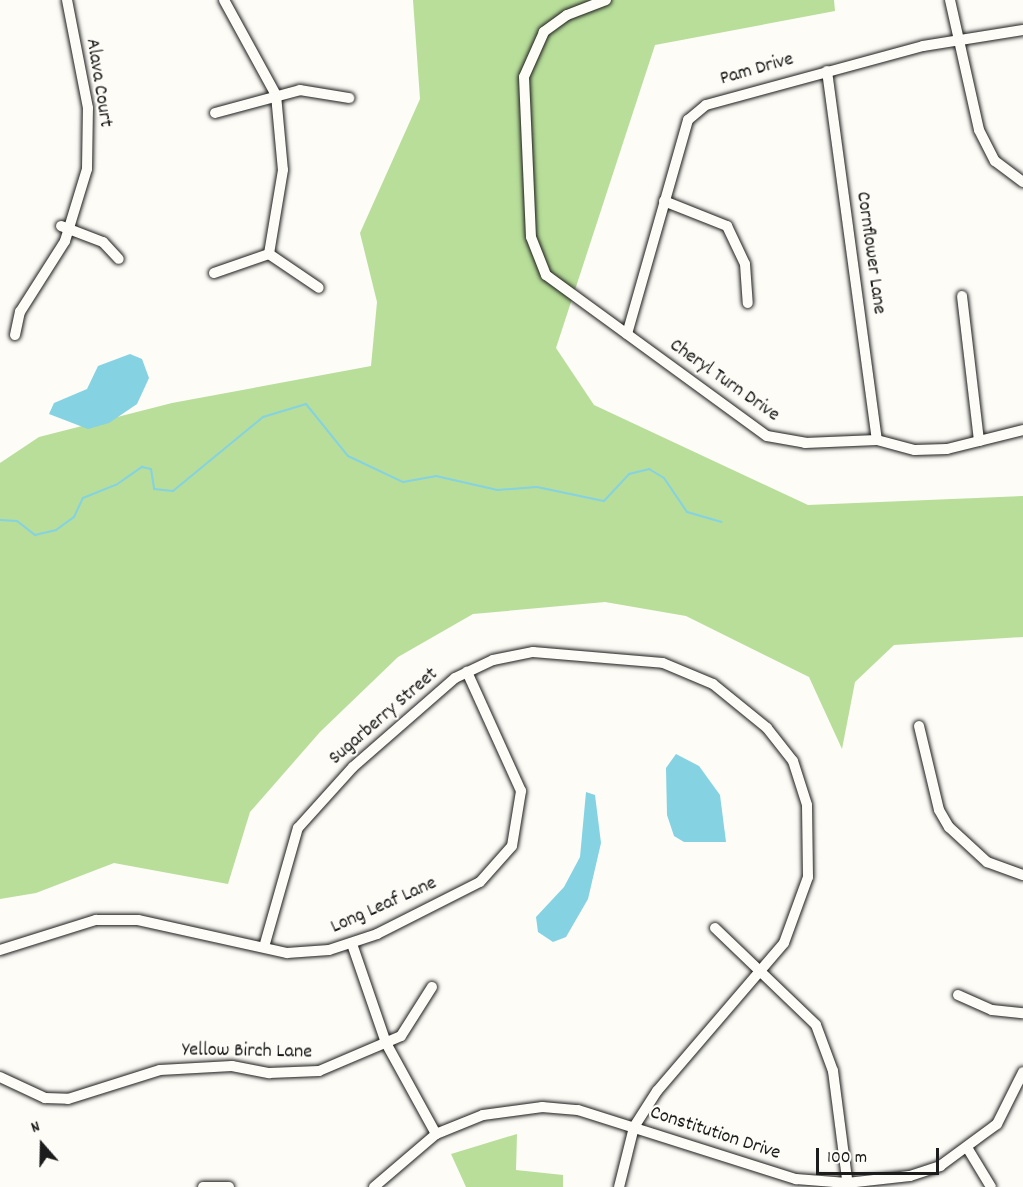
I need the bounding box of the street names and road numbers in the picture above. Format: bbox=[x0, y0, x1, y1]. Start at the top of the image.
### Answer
street label: Alava Court bbox=[79, 37, 117, 129]
street label: Pam Drive bbox=[717, 48, 797, 92]
street label: Cornflower Lane bbox=[850, 190, 890, 316]
street label: Cheryl Turn Drive bbox=[664, 334, 784, 428]
street label: Sugarberry Street bbox=[325, 663, 443, 771]
street label: Long Leaf Lane bbox=[327, 872, 441, 940]
street label: Yellow Birch Lane bbox=[182, 1039, 312, 1065]
street label: Constitution Drive bbox=[647, 1102, 783, 1166]

